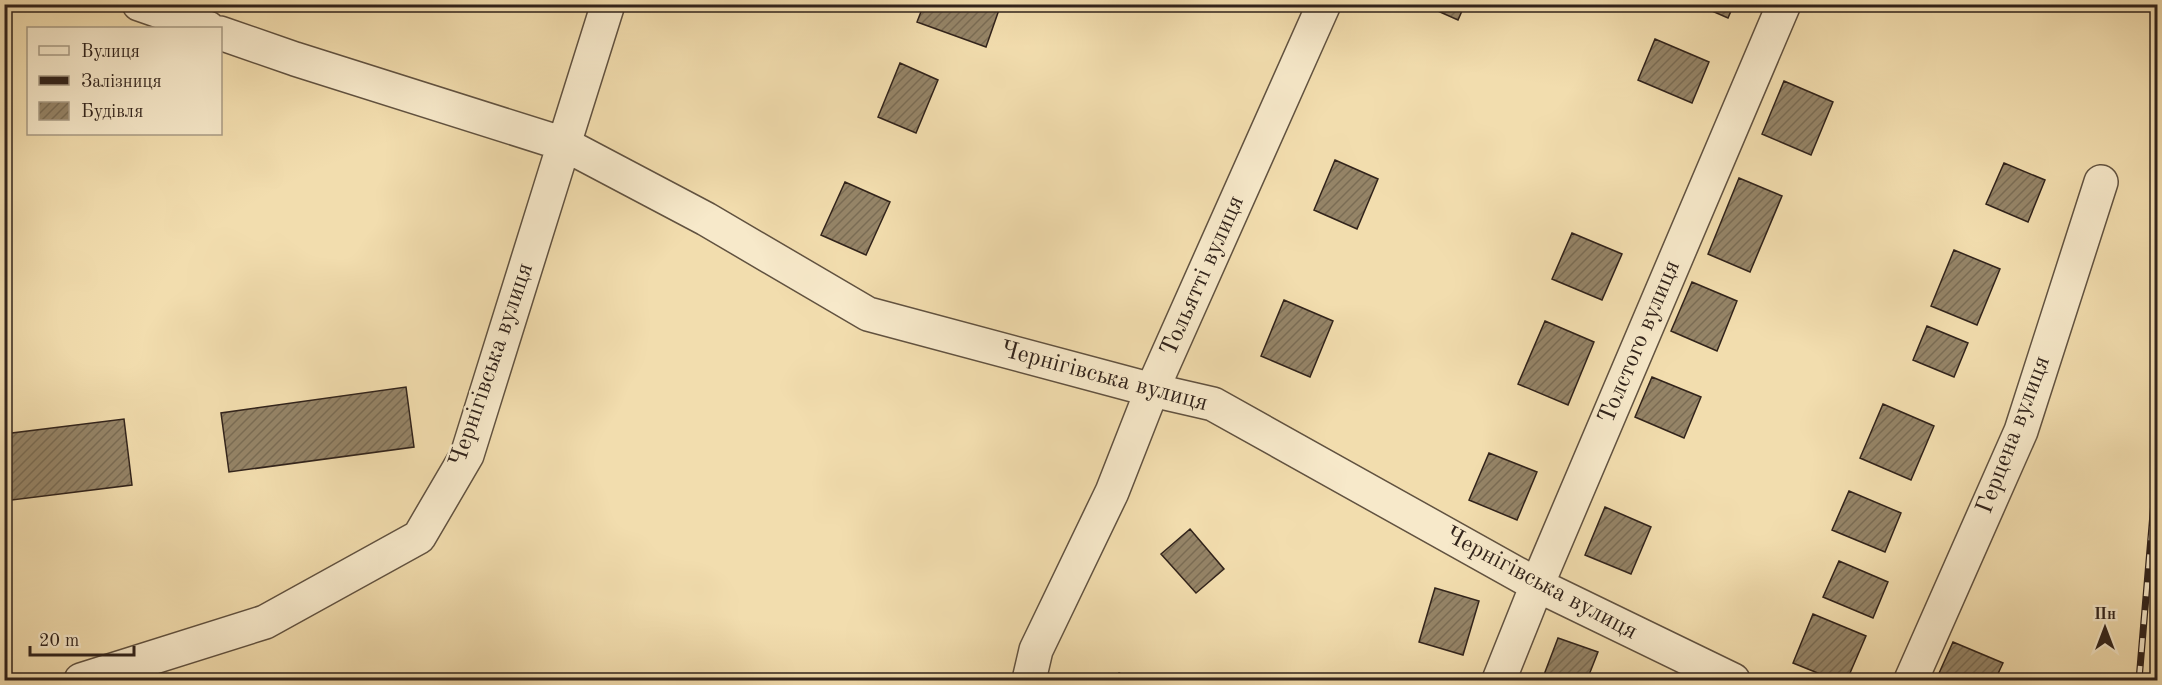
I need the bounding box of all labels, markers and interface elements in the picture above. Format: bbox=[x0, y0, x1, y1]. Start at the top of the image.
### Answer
legend bbox=[27, 27, 222, 135]
text: Вулиця bbox=[81, 43, 140, 61]
text: Залізниця bbox=[81, 73, 162, 91]
text: Будівля bbox=[81, 103, 143, 121]
street label: Тольятті вулиця bbox=[1157, 192, 1249, 360]
street label: Толстого вулиця bbox=[1595, 257, 1685, 427]
street label: Чернігівська вулиця bbox=[446, 260, 538, 470]
street label: Чернігівська вулиця bbox=[998, 338, 1210, 416]
street label: Герцена вулиця bbox=[1973, 353, 2055, 517]
street label: Чернігівська вулиця bbox=[1441, 523, 1641, 645]
north arrow bbox=[2075, 598, 2135, 658]
text: Пн bbox=[2094, 607, 2116, 623]
scale bar bbox=[30, 619, 134, 657]
text: 20 m bbox=[39, 632, 79, 650]

